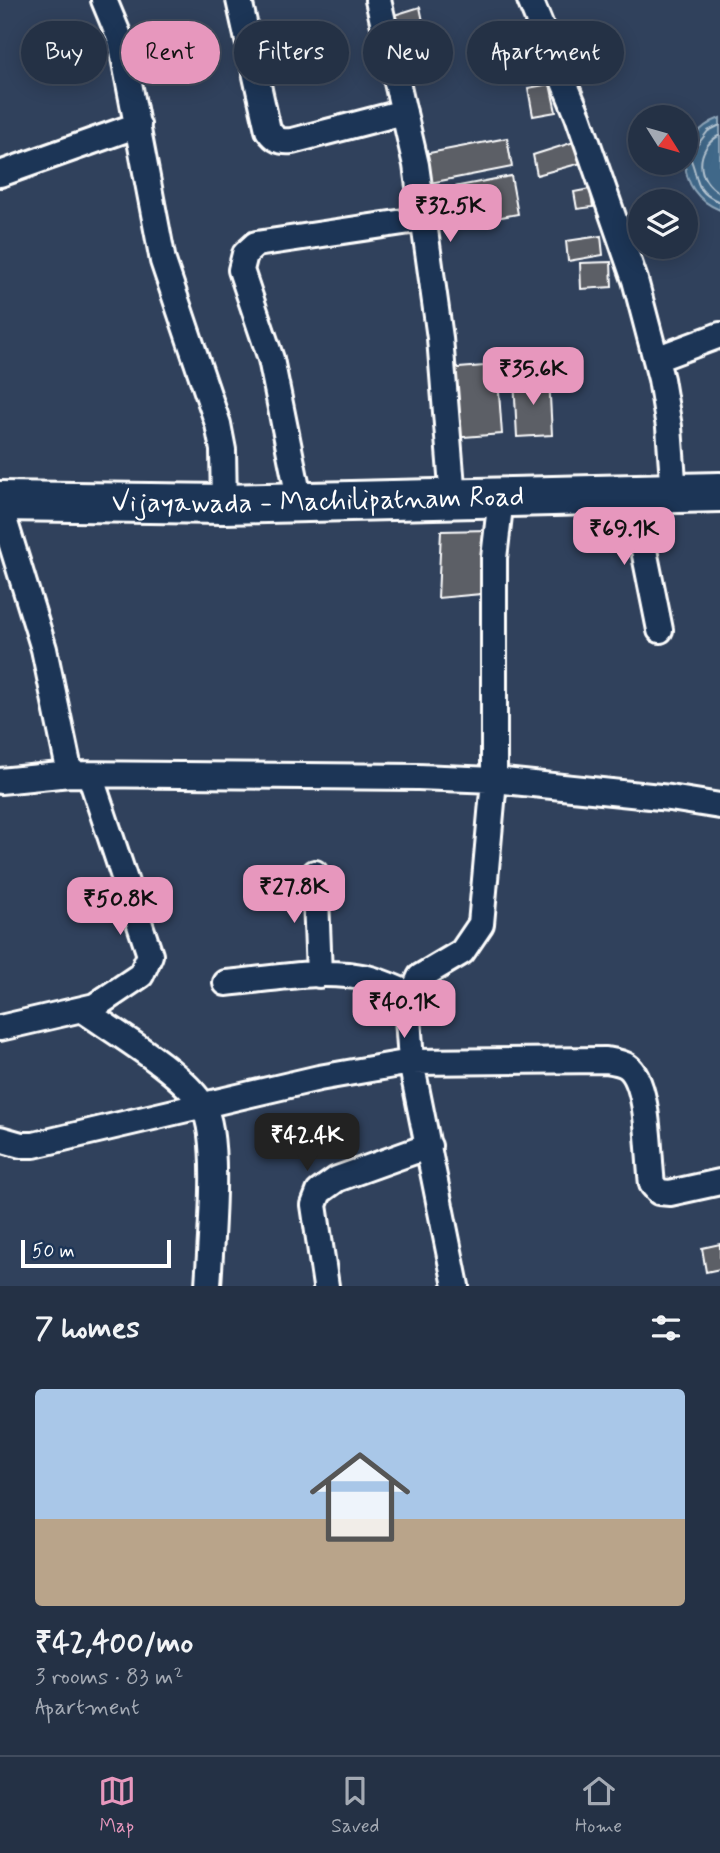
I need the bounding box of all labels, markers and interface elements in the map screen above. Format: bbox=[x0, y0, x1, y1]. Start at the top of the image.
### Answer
chip: Buy bbox=[21, 21, 107, 84]
chip: Rent bbox=[121, 21, 220, 84]
chip: Filters bbox=[234, 21, 349, 84]
chip: New bbox=[363, 21, 453, 84]
chip: Apartment bbox=[467, 21, 624, 84]
north arrow bbox=[628, 105, 698, 175]
map controls bbox=[628, 105, 698, 259]
pin: ₹32.5K bbox=[393, 184, 507, 244]
button: layers bbox=[628, 189, 698, 259]
text: ₹32.5K bbox=[415, 192, 485, 222]
pin: ₹35.6K bbox=[476, 348, 590, 407]
text: ₹35.6K bbox=[499, 355, 567, 385]
street label: Vijayawada - Machilipatnam Road bbox=[111, 478, 525, 523]
pin: ₹69.1K bbox=[567, 508, 681, 567]
text: ₹69.1K bbox=[589, 515, 659, 545]
pin: ₹27.8K bbox=[237, 866, 351, 925]
text: ₹27.8K bbox=[259, 873, 329, 903]
pin: ₹50.8K bbox=[63, 878, 177, 937]
text: ₹50.8K bbox=[83, 885, 157, 915]
pin: ₹40.1K bbox=[347, 981, 461, 1040]
text: ₹40.1K bbox=[369, 988, 439, 1018]
pin: ₹42.4K bbox=[250, 1114, 364, 1173]
text: ₹42.4K bbox=[270, 1121, 344, 1151]
scale bar bbox=[21, 1237, 172, 1269]
text: 50 m bbox=[32, 1239, 75, 1264]
text: 7 homes bbox=[35, 1309, 140, 1348]
icon: filters bbox=[647, 1309, 685, 1347]
icon: home bbox=[297, 1434, 423, 1560]
text: ₹42,400/mo bbox=[35, 1624, 193, 1663]
text: 3 rooms · 83 m² bbox=[35, 1663, 183, 1693]
text: Apartment bbox=[35, 1693, 140, 1723]
tab: Map bbox=[98, 1772, 136, 1839]
tab: Saved bbox=[331, 1772, 379, 1839]
tab: Home bbox=[575, 1772, 622, 1839]

